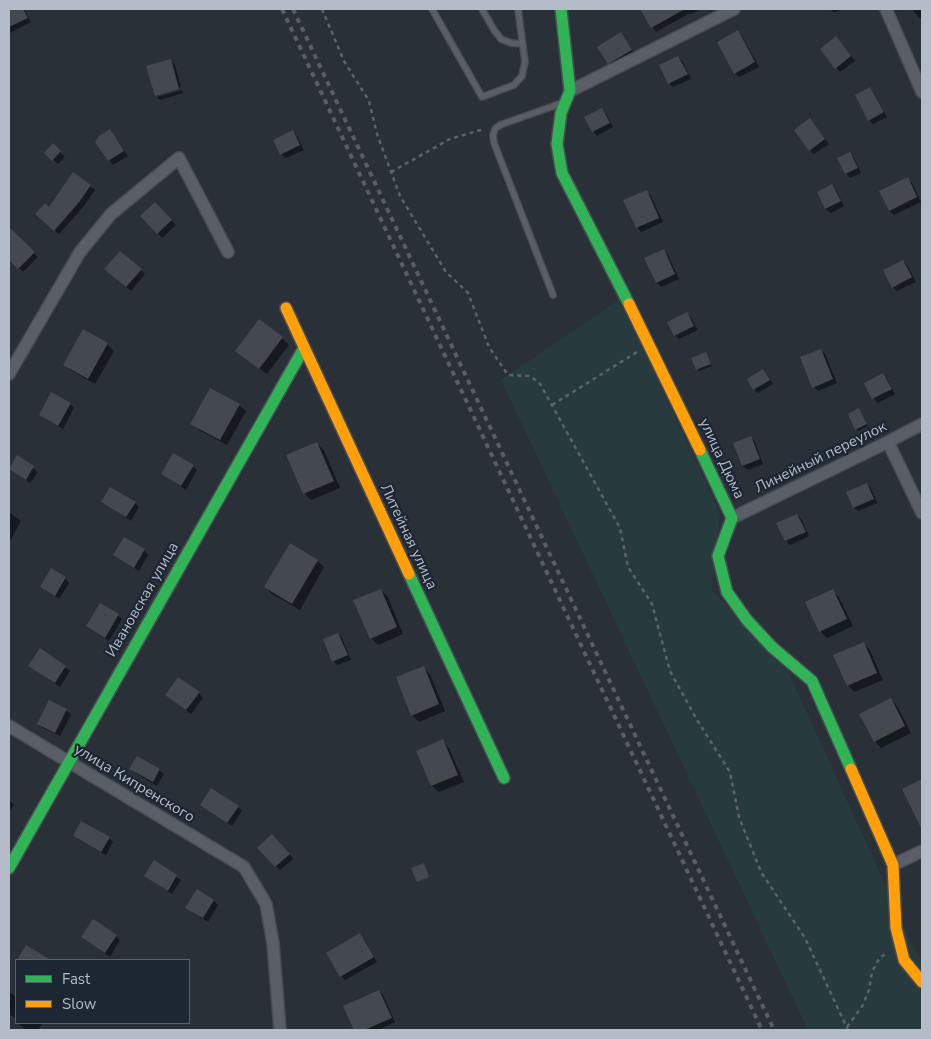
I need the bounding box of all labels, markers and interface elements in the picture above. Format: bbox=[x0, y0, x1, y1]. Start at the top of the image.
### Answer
street label: улица Дюма bbox=[694, 416, 748, 502]
street label: Линейный переулок bbox=[752, 418, 890, 498]
street label: Литейная улица bbox=[376, 482, 440, 592]
street label: Ивановская улица bbox=[103, 539, 183, 661]
street label: улица Кипренского bbox=[71, 741, 197, 827]
legend bbox=[15, 959, 190, 1024]
text: Fast bbox=[62, 969, 90, 989]
text: Slow bbox=[62, 994, 96, 1014]

